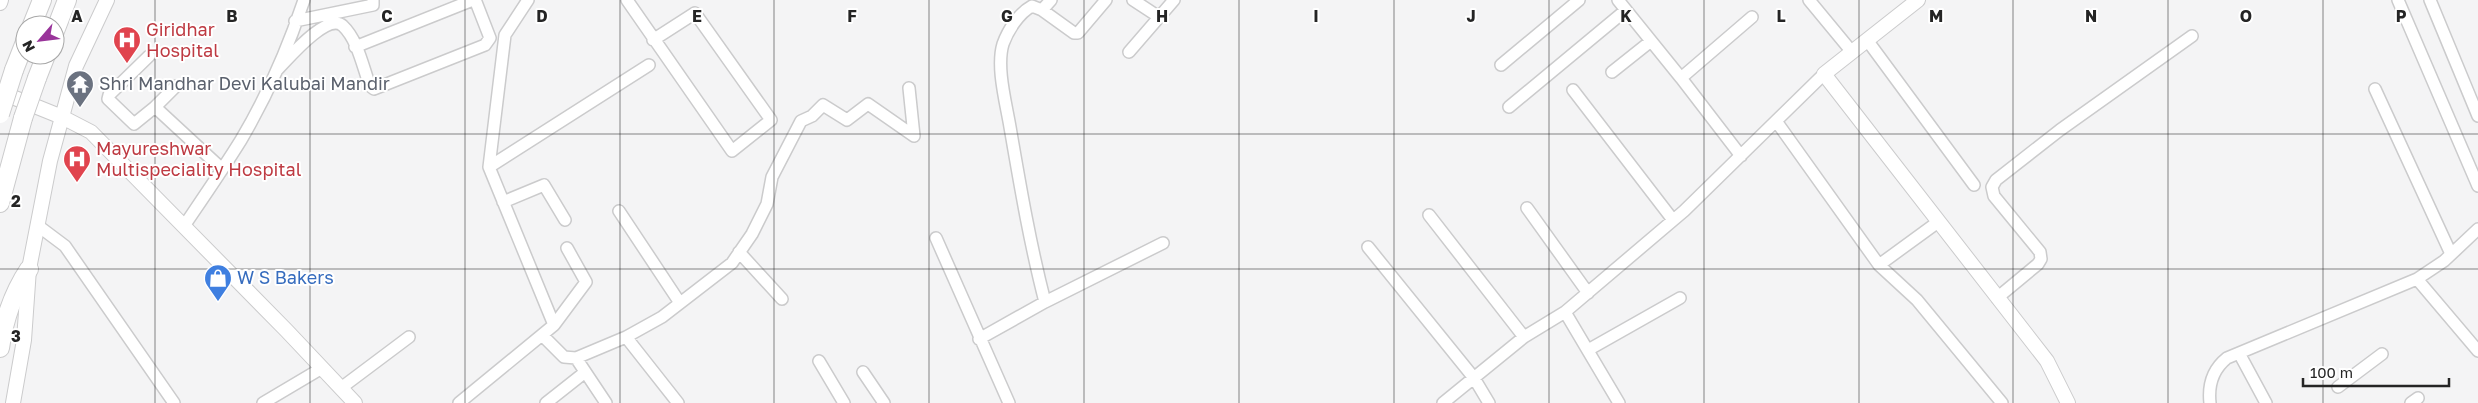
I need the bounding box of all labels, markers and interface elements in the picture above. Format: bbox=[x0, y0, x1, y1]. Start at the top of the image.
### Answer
text: A bbox=[71, 6, 83, 26]
text: B bbox=[226, 6, 238, 26]
text: C bbox=[381, 6, 393, 26]
text: D bbox=[536, 6, 548, 26]
text: E bbox=[692, 6, 702, 26]
text: F bbox=[847, 6, 857, 26]
text: G bbox=[1001, 6, 1013, 26]
text: H bbox=[1156, 6, 1168, 26]
text: I bbox=[1313, 6, 1319, 26]
text: J bbox=[1466, 6, 1476, 26]
text: K bbox=[1620, 6, 1632, 26]
text: L bbox=[1776, 6, 1786, 26]
text: M bbox=[1929, 6, 1943, 26]
text: N bbox=[2085, 6, 2097, 26]
text: O bbox=[2240, 6, 2252, 26]
text: P bbox=[2396, 6, 2407, 26]
north arrow bbox=[15, 15, 65, 65]
place label: Giridhar Hospital bbox=[146, 18, 219, 61]
hospital icon: Giridhar Hospital bbox=[112, 25, 142, 64]
text: N bbox=[18, 38, 38, 55]
temple icon: Shri Mandhar Devi Kalubai Mandir bbox=[65, 69, 95, 108]
place label: Shri Mandhar Devi Kalubai Mandir bbox=[99, 72, 390, 94]
place label: Mayureshwar Multispeciality Hospital bbox=[96, 137, 302, 180]
hospital icon: Mayureshwar Multispeciality Hospital bbox=[62, 144, 92, 183]
text: 2 bbox=[11, 191, 21, 211]
shop icon: W S Bakers bbox=[203, 263, 233, 302]
place label: W S Bakers bbox=[237, 266, 334, 288]
text: 3 bbox=[11, 326, 21, 346]
scale bar bbox=[2303, 356, 2449, 388]
text: 100 m bbox=[2310, 363, 2353, 381]

